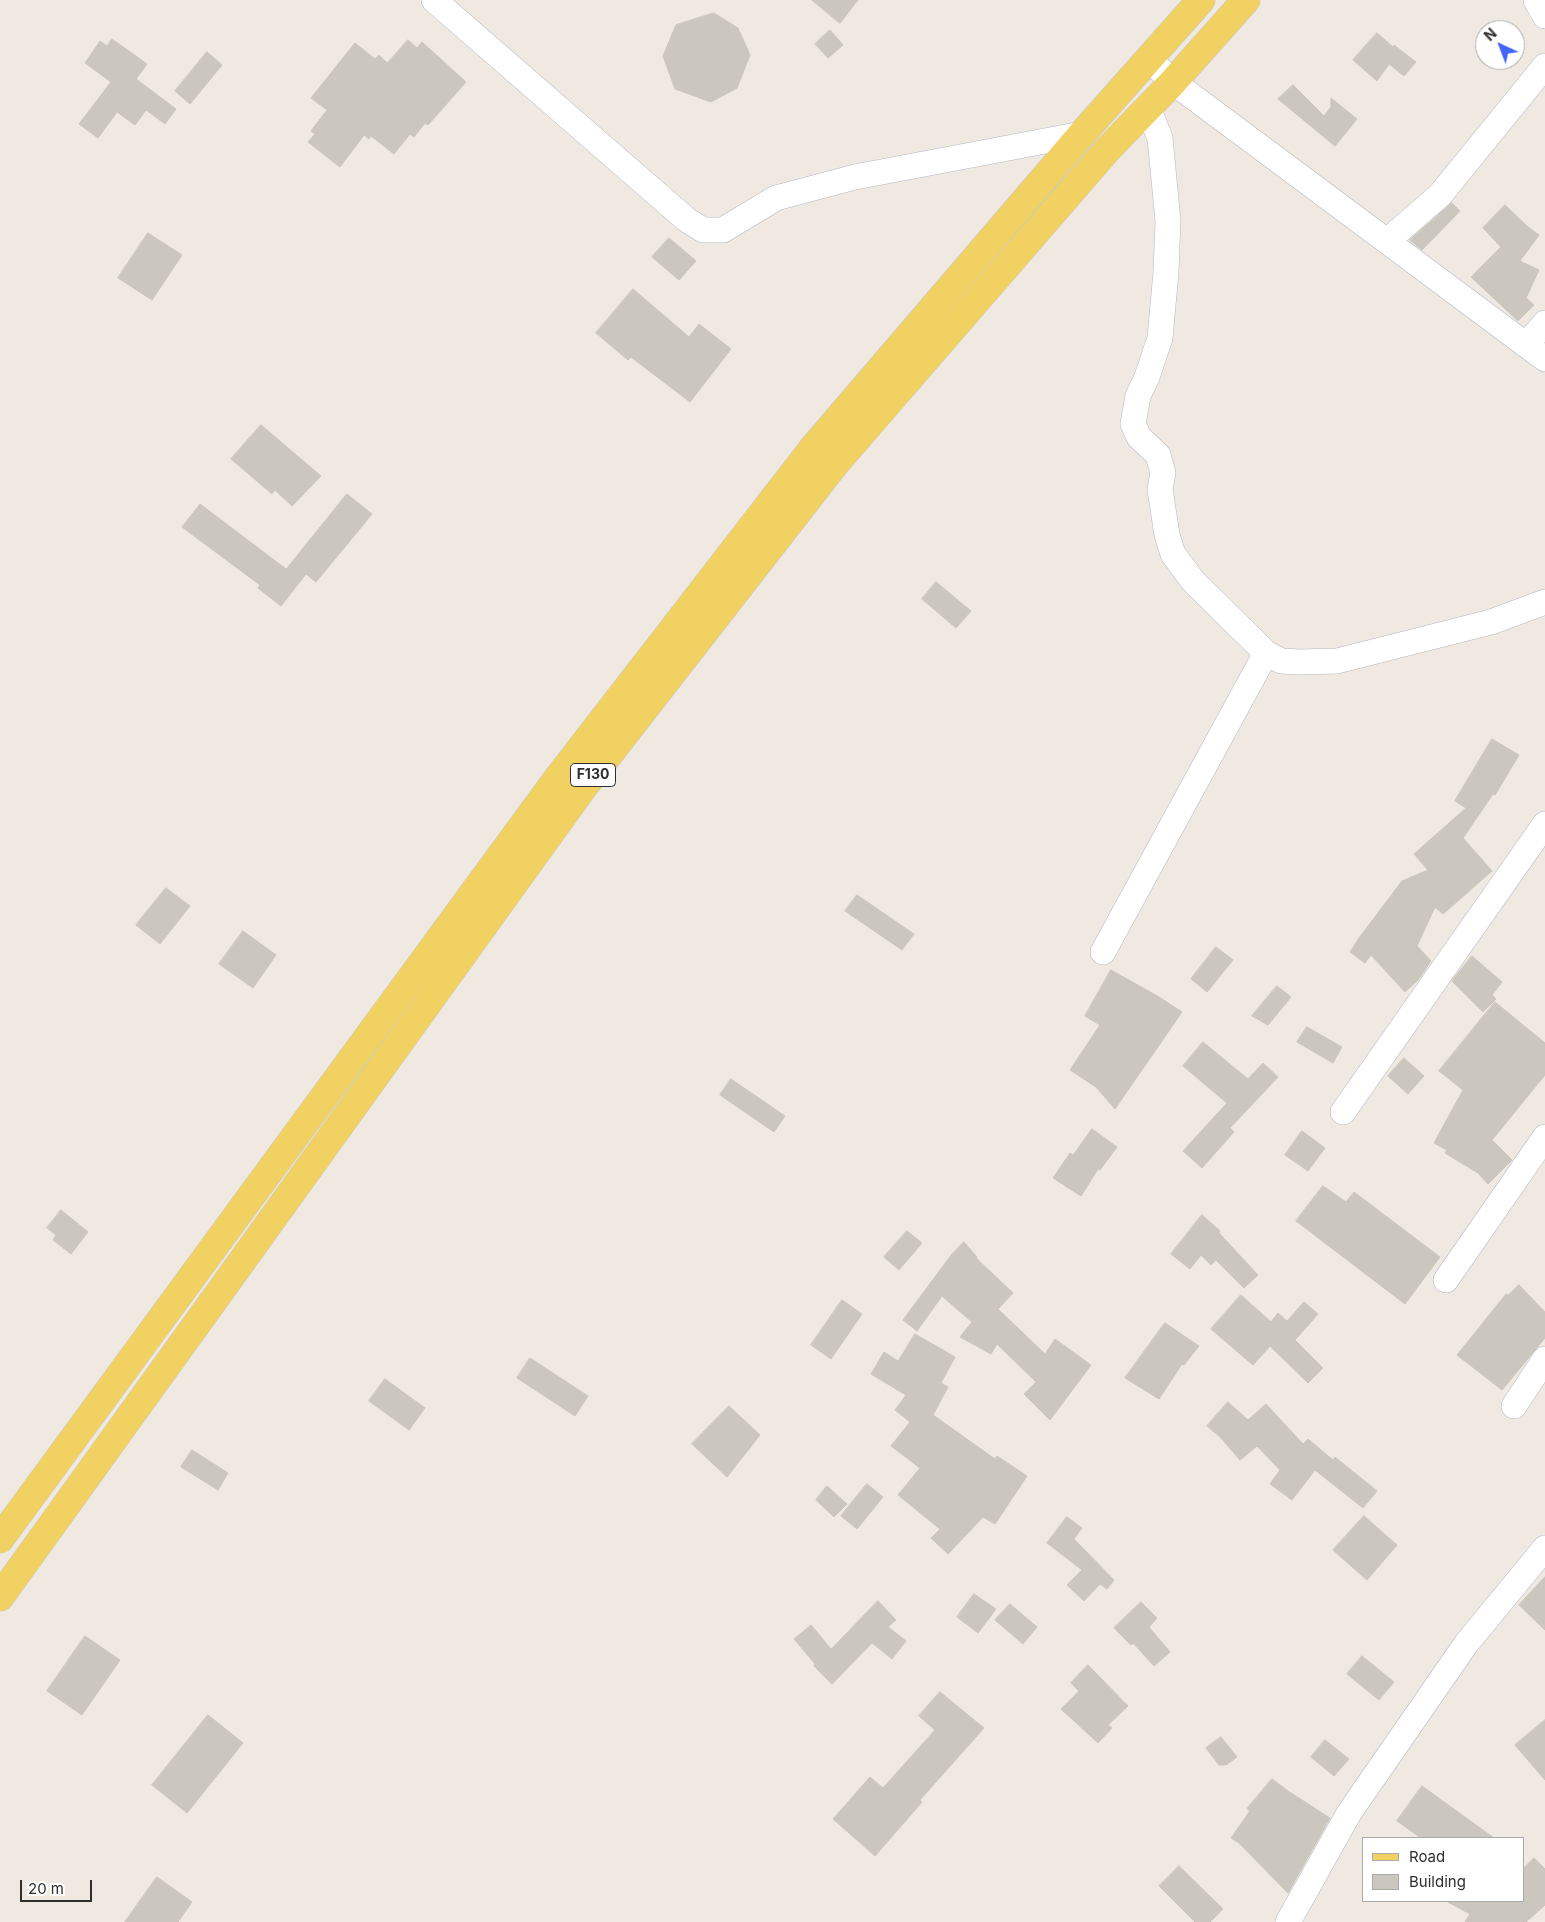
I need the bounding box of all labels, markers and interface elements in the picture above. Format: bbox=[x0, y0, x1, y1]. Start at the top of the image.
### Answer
north arrow bbox=[1475, 20, 1525, 70]
text: N bbox=[1480, 25, 1500, 44]
road number: F130 bbox=[570, 764, 616, 786]
legend bbox=[1362, 1837, 1525, 1902]
text: Road bbox=[1409, 1847, 1445, 1866]
scale bar bbox=[22, 1870, 95, 1902]
text: Building bbox=[1409, 1872, 1466, 1891]
text: 20 m bbox=[28, 1879, 64, 1898]

